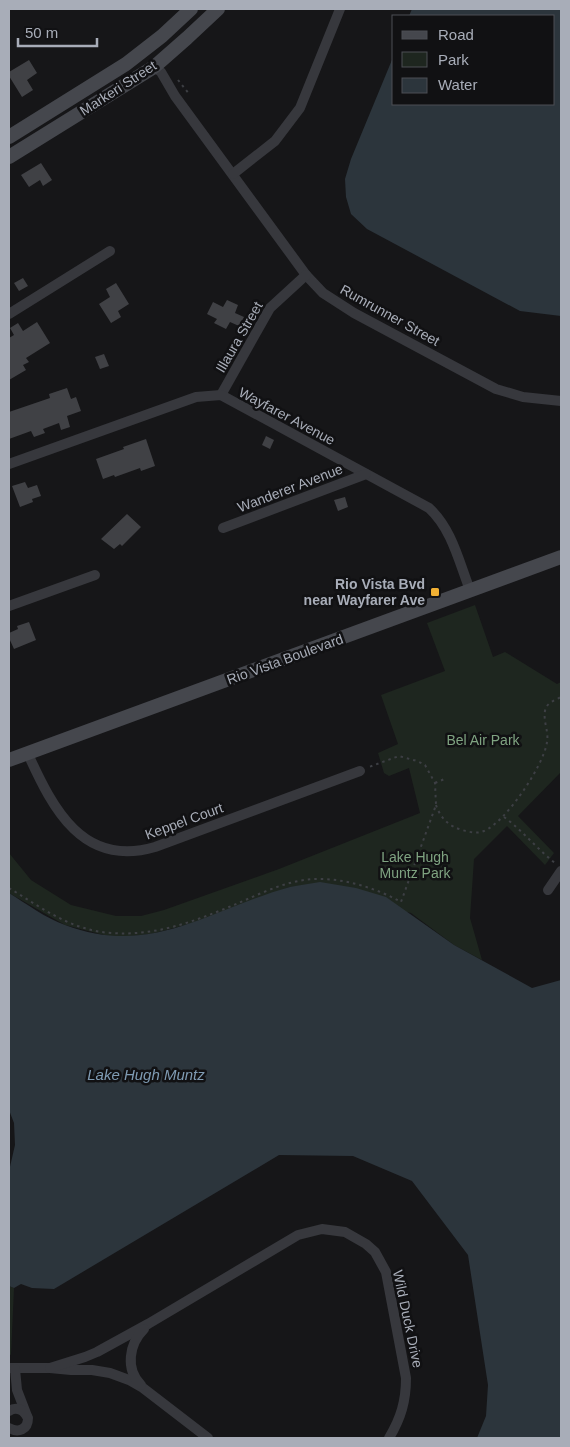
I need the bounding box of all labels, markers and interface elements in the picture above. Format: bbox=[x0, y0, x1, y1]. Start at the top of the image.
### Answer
scale bar bbox=[18, 15, 96, 47]
legend bbox=[392, 15, 555, 105]
text: 50 m bbox=[25, 24, 58, 41]
text: Road bbox=[438, 26, 474, 43]
text: Park bbox=[438, 51, 469, 68]
street label: Markeri Street bbox=[77, 57, 159, 119]
text: Water bbox=[438, 76, 477, 93]
street label: Rumrunner Street bbox=[337, 281, 443, 349]
street label: Illaura Street bbox=[212, 299, 266, 375]
street label: Wayfarer Avenue bbox=[236, 384, 338, 448]
street label: Wanderer Avenue bbox=[235, 461, 345, 515]
place label: Rio Vista Bvd near Wayfarer Ave bbox=[304, 576, 425, 608]
marker: Rio Vista Bvd near Wayfarer Ave bbox=[429, 586, 441, 598]
street label: Rio Vista Boulevard bbox=[225, 630, 345, 688]
park label: Bel Air Park bbox=[446, 732, 521, 748]
street label: Keppel Court bbox=[143, 799, 225, 842]
park label: Lake Hugh Muntz Park bbox=[380, 849, 451, 881]
water label: Lake Hugh Muntz bbox=[87, 1066, 205, 1083]
street label: Wild Duck Drive bbox=[390, 1269, 426, 1370]

